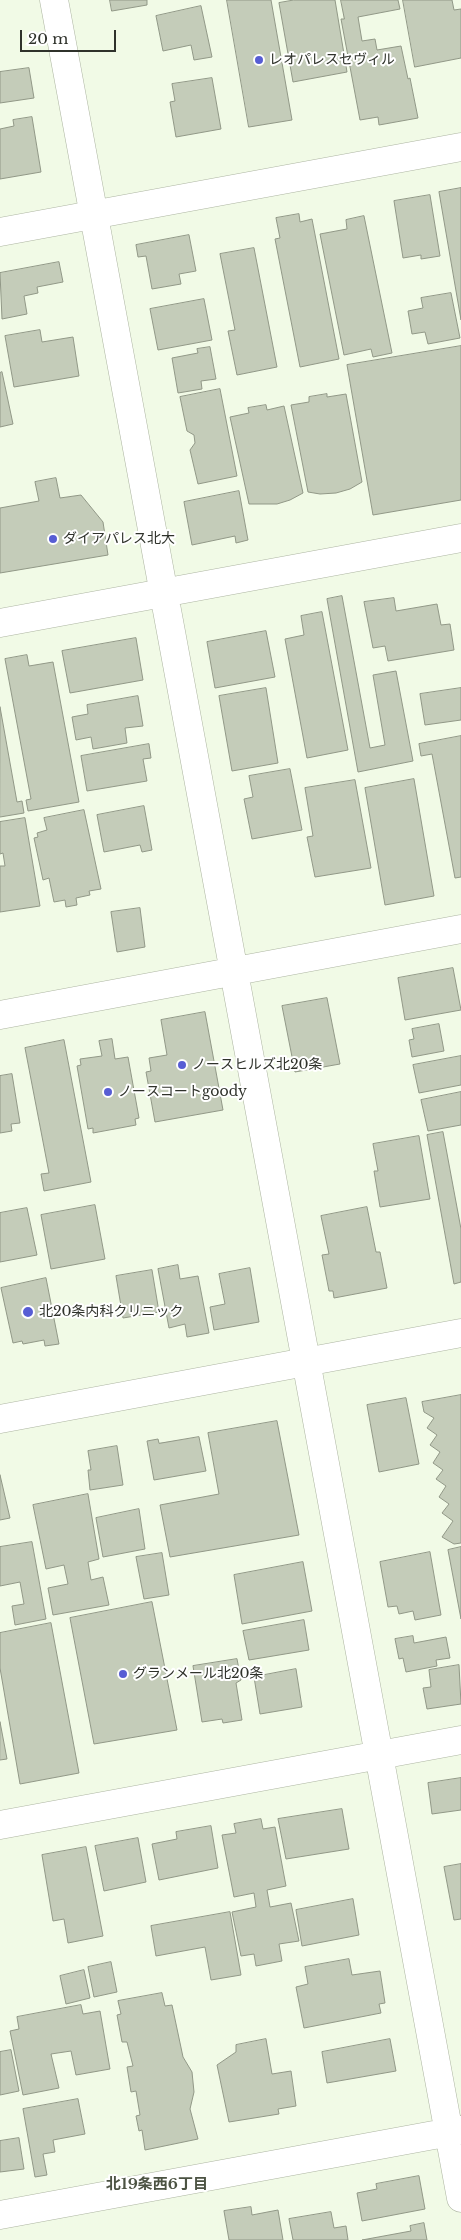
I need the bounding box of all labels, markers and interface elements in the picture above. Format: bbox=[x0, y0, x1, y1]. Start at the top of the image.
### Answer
scale bar bbox=[22, 20, 119, 52]
text: 20 m bbox=[28, 29, 68, 48]
place label: レオパレスセヴィル bbox=[269, 52, 395, 68]
marker: レオパレスセヴィル bbox=[253, 54, 265, 66]
place label: ダイアパレス北大 bbox=[63, 531, 175, 547]
marker: ダイアパレス北大 bbox=[47, 533, 59, 545]
place label: ノースヒルズ北20条 bbox=[192, 1057, 323, 1073]
marker: ノースヒルズ北20条 bbox=[176, 1059, 188, 1071]
place label: ノースコートgoody bbox=[118, 1084, 247, 1100]
marker: ノースコートgoody bbox=[102, 1086, 114, 1098]
place label: 北20条内科クリニック bbox=[39, 1304, 184, 1320]
marker: 北20条内科クリニック bbox=[21, 1305, 35, 1319]
place label: グランメール北20条 bbox=[133, 1666, 264, 1682]
marker: グランメール北20条 bbox=[117, 1668, 129, 1680]
district label: 北19条西6丁目 bbox=[106, 2176, 208, 2194]

